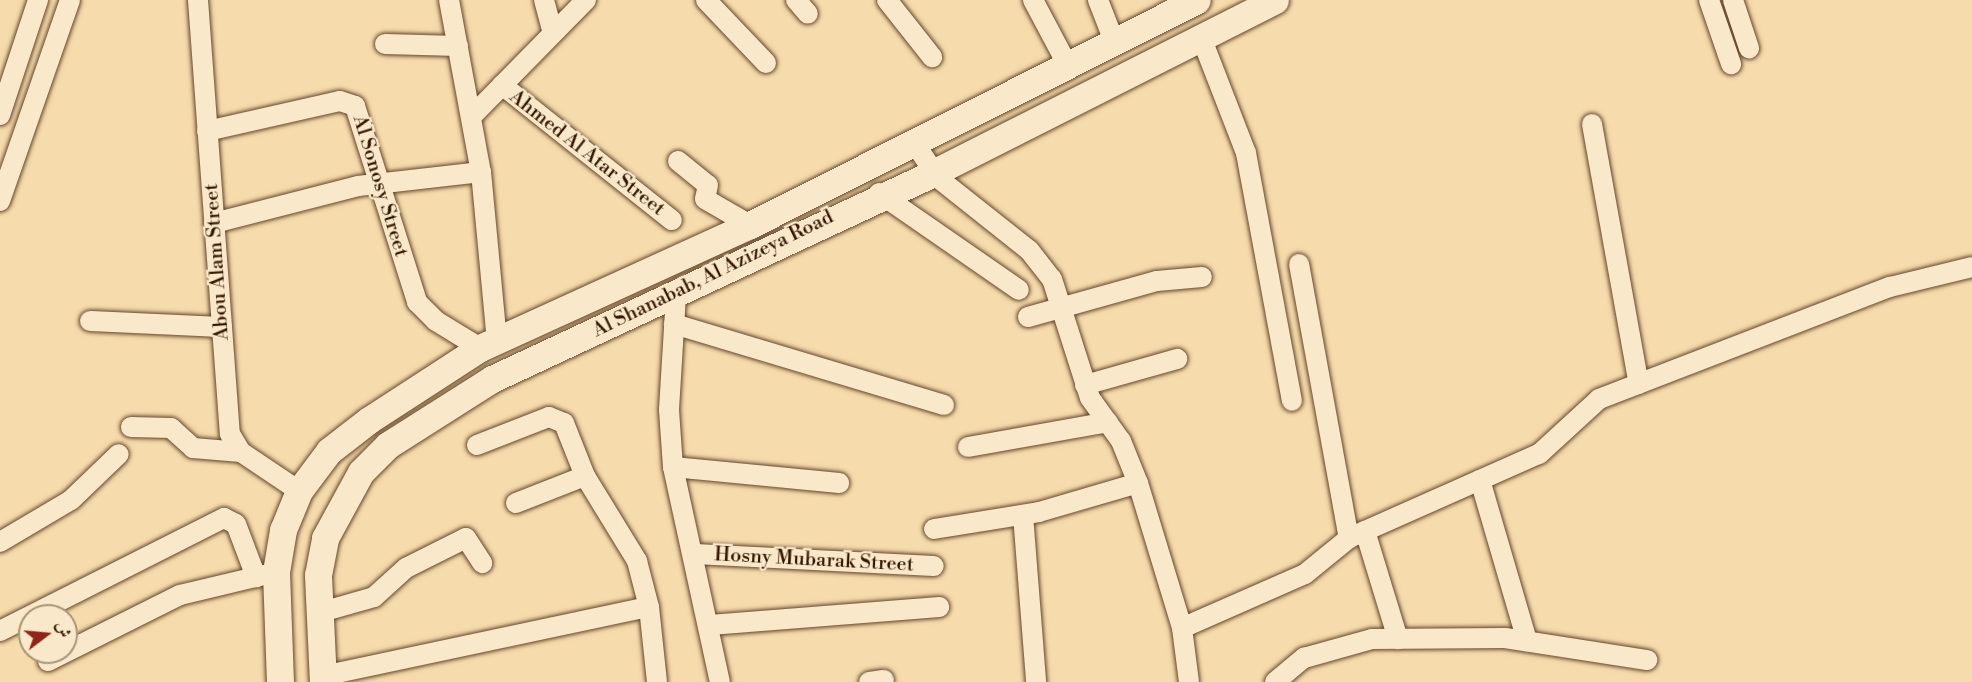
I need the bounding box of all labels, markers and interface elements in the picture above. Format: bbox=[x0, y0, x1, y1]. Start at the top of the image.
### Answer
street label: Ahmed Al Atar Street bbox=[504, 85, 670, 221]
street label: Al Sonosy Street bbox=[347, 112, 413, 260]
street label: Abou Alam Street bbox=[200, 183, 234, 341]
street label: Al Shanabab, Al Azizeya Road bbox=[589, 205, 837, 343]
street label: Hosny Mubarak Street bbox=[714, 543, 914, 577]
north arrow bbox=[18, 604, 78, 664]
text: ش bbox=[52, 619, 75, 640]

